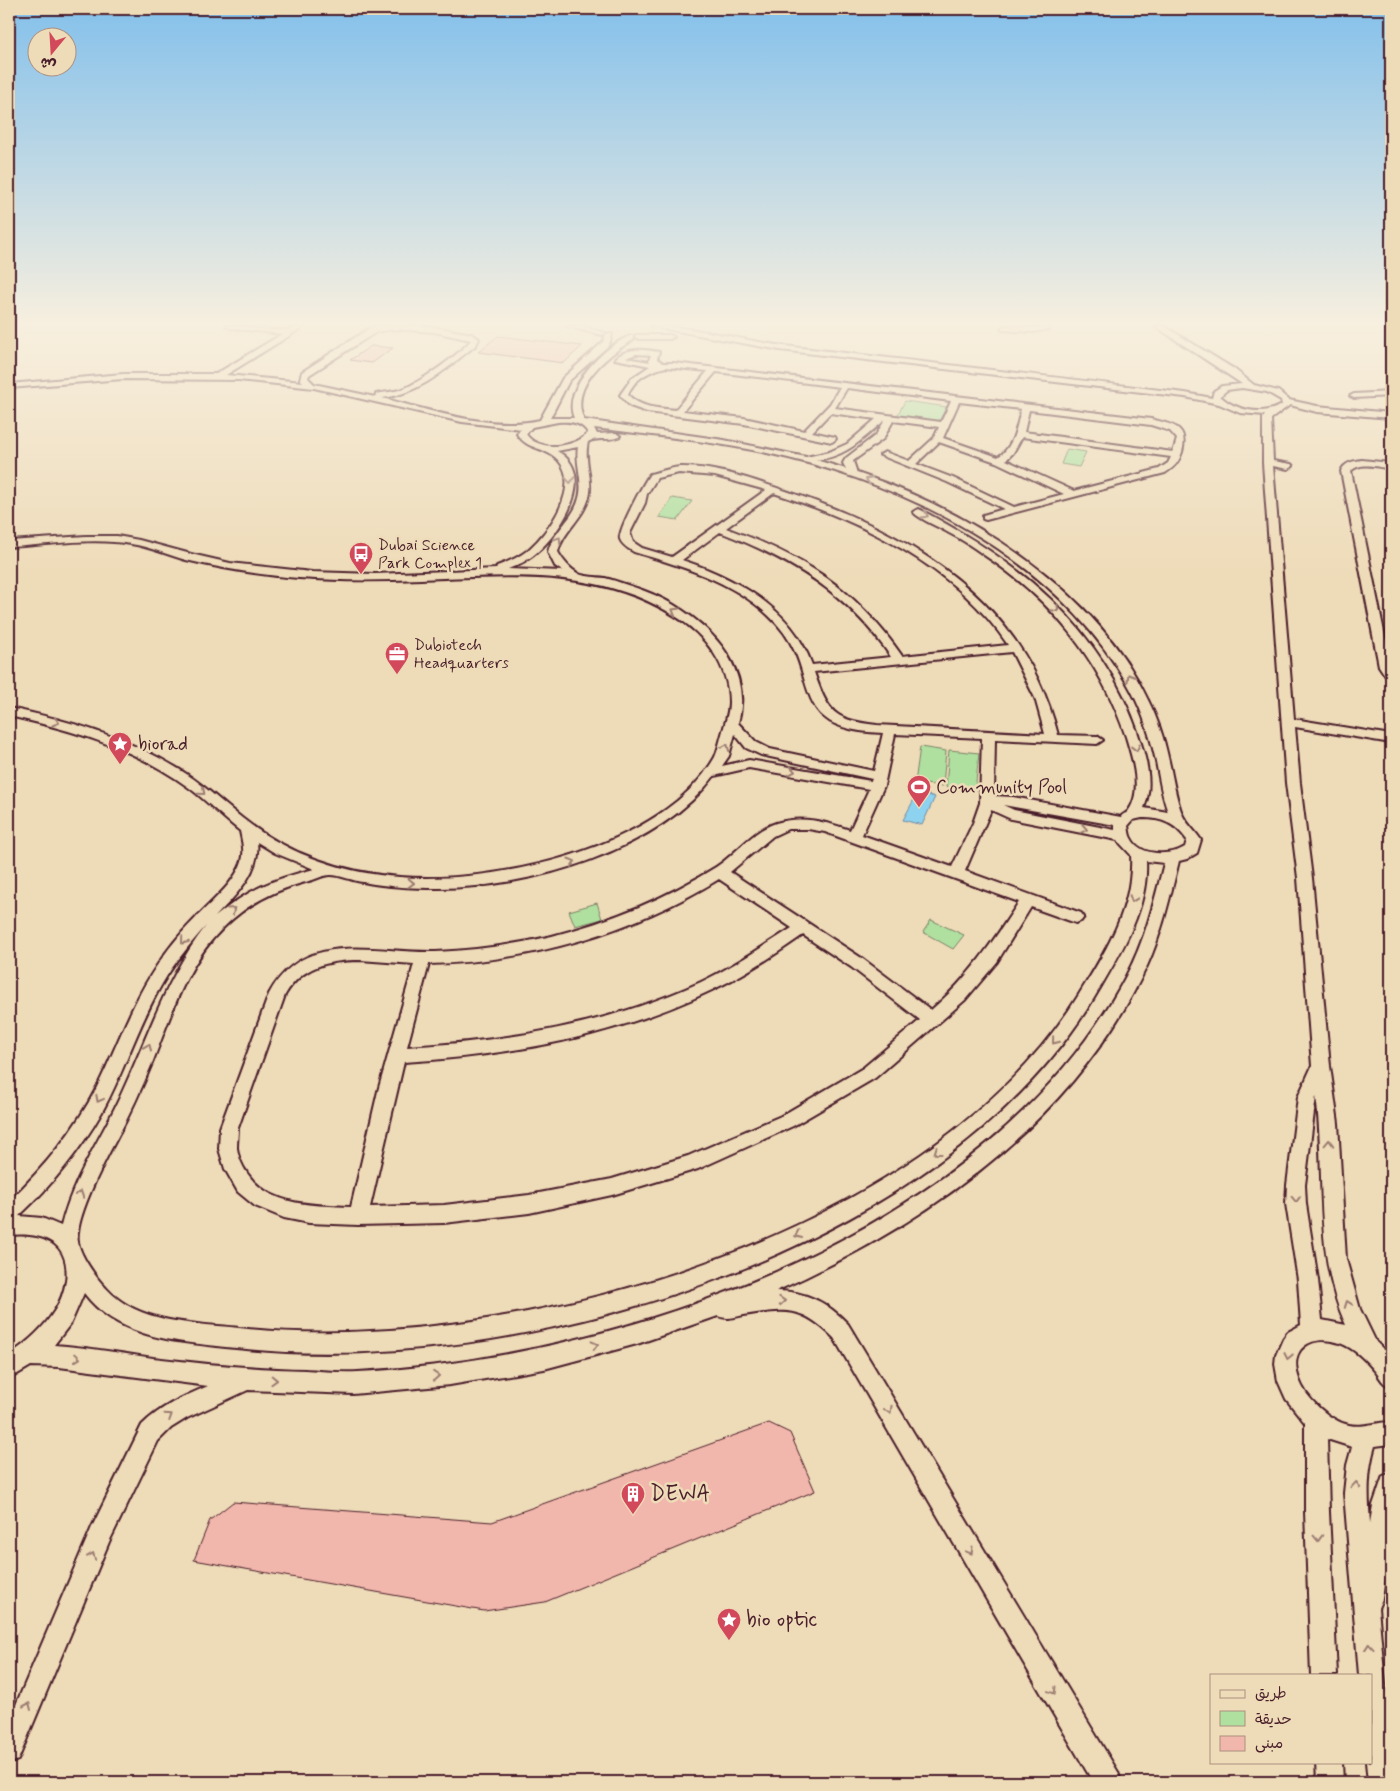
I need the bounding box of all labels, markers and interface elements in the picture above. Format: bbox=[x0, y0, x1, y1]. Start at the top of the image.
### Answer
north arrow bbox=[28, 28, 78, 78]
text: ش bbox=[38, 52, 58, 74]
one-way arrow bbox=[866, 476, 874, 486]
one-way arrow bbox=[564, 477, 575, 485]
one-way arrow bbox=[920, 509, 929, 519]
place label: Dubai Science Park Complex 1 bbox=[378, 535, 482, 574]
one-way arrow bbox=[552, 536, 562, 545]
bus stop icon: Dubai Science Park Complex 1 bbox=[348, 541, 374, 575]
one-way arrow bbox=[1050, 603, 1059, 612]
one-way arrow bbox=[671, 607, 680, 617]
place label: Dubiotech Headquarters bbox=[414, 635, 509, 674]
office icon: Dubiotech Headquarters bbox=[384, 641, 410, 675]
one-way arrow bbox=[1126, 674, 1136, 683]
one-way arrow bbox=[52, 717, 60, 727]
place icon: biorad bbox=[107, 731, 133, 765]
place label: biorad bbox=[138, 732, 188, 757]
one-way arrow bbox=[720, 743, 730, 752]
one-way arrow bbox=[1131, 743, 1141, 751]
one-way arrow bbox=[788, 766, 797, 776]
sports icon: Community Pool bbox=[906, 774, 932, 808]
place label: Community Pool bbox=[936, 775, 1067, 800]
one-way arrow bbox=[196, 786, 205, 795]
one-way arrow bbox=[1080, 823, 1089, 833]
one-way arrow bbox=[567, 857, 575, 867]
one-way arrow bbox=[408, 878, 416, 888]
one-way arrow bbox=[1129, 895, 1139, 903]
one-way arrow bbox=[226, 907, 235, 916]
one-way arrow bbox=[181, 936, 190, 945]
one-way arrow bbox=[1052, 1035, 1061, 1045]
one-way arrow bbox=[142, 1043, 153, 1052]
one-way arrow bbox=[95, 1094, 105, 1103]
one-way arrow bbox=[1324, 1139, 1335, 1147]
one-way arrow bbox=[933, 1146, 943, 1155]
one-way arrow bbox=[74, 1191, 84, 1199]
one-way arrow bbox=[1291, 1196, 1301, 1203]
one-way arrow bbox=[794, 1228, 803, 1238]
one-way arrow bbox=[778, 1296, 786, 1307]
one-way arrow bbox=[1344, 1300, 1354, 1309]
one-way arrow bbox=[591, 1340, 600, 1351]
one-way arrow bbox=[74, 1352, 82, 1363]
one-way arrow bbox=[1283, 1352, 1293, 1361]
one-way arrow bbox=[432, 1371, 440, 1382]
one-way arrow bbox=[270, 1375, 278, 1386]
one-way arrow bbox=[882, 1405, 892, 1414]
one-way arrow bbox=[164, 1413, 173, 1422]
place label: DEWA bbox=[650, 1480, 710, 1508]
one-way arrow bbox=[1351, 1480, 1362, 1488]
building icon: DEWA bbox=[620, 1481, 646, 1515]
one-way arrow bbox=[1313, 1535, 1323, 1543]
one-way arrow bbox=[964, 1545, 974, 1554]
one-way arrow bbox=[86, 1553, 96, 1561]
place label: bio optic bbox=[746, 1606, 817, 1634]
place icon: bio optic bbox=[716, 1607, 742, 1641]
one-way arrow bbox=[1364, 1642, 1375, 1650]
legend bbox=[1210, 1674, 1372, 1764]
text: طريق bbox=[1255, 1684, 1287, 1704]
one-way arrow bbox=[1047, 1685, 1057, 1694]
one-way arrow bbox=[22, 1702, 33, 1711]
text: حديقة bbox=[1255, 1710, 1292, 1730]
text: مبنى bbox=[1255, 1734, 1283, 1754]

